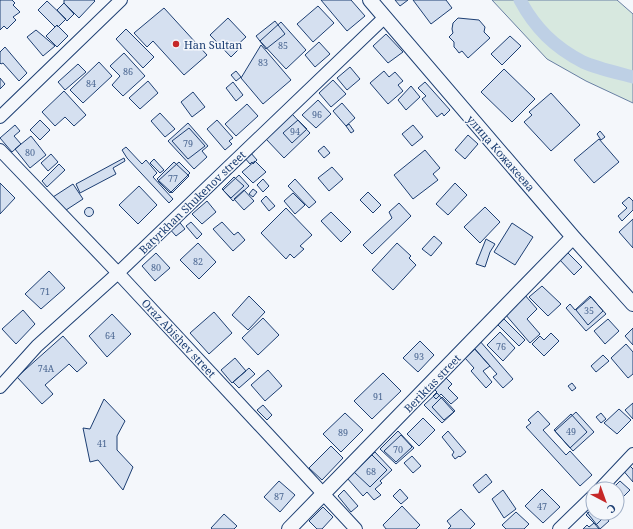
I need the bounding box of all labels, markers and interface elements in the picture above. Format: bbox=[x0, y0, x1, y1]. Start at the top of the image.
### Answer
place label: Han Sultan bbox=[184, 37, 242, 52]
marker: Han Sultan bbox=[171, 39, 181, 49]
house number: 85 bbox=[278, 39, 288, 52]
house number: 83 bbox=[258, 56, 268, 69]
house number: 86 bbox=[123, 65, 133, 78]
house number: 84 bbox=[86, 77, 96, 90]
house number: 96 bbox=[312, 108, 322, 121]
street label: улица Кожакеева bbox=[464, 112, 538, 194]
house number: 94 bbox=[290, 125, 300, 138]
house number: 79 bbox=[183, 137, 193, 150]
house number: 80 bbox=[25, 146, 35, 159]
street label: Batyrkhan Shukenov street bbox=[135, 147, 249, 257]
house number: 77 bbox=[168, 172, 178, 185]
house number: 82 bbox=[193, 255, 203, 268]
house number: 80 bbox=[151, 261, 161, 274]
house number: 71 bbox=[40, 285, 50, 298]
street label: Oraz Abishev street bbox=[139, 295, 220, 381]
house number: 35 bbox=[584, 304, 594, 317]
house number: 64 bbox=[105, 329, 115, 342]
house number: 76 bbox=[496, 340, 506, 353]
street label: Beriktas street bbox=[400, 350, 464, 415]
house number: 93 bbox=[414, 350, 424, 363]
house number: 74А bbox=[38, 362, 55, 375]
house number: 91 bbox=[373, 390, 383, 403]
house number: 49 bbox=[566, 425, 576, 438]
house number: 89 bbox=[338, 426, 348, 439]
house number: 41 bbox=[97, 437, 107, 450]
house number: 70 bbox=[393, 443, 403, 456]
house number: 68 bbox=[366, 465, 376, 478]
north arrow bbox=[585, 481, 625, 521]
house number: 87 bbox=[274, 490, 284, 503]
house number: 47 bbox=[537, 500, 547, 513]
text: С bbox=[604, 501, 620, 517]

